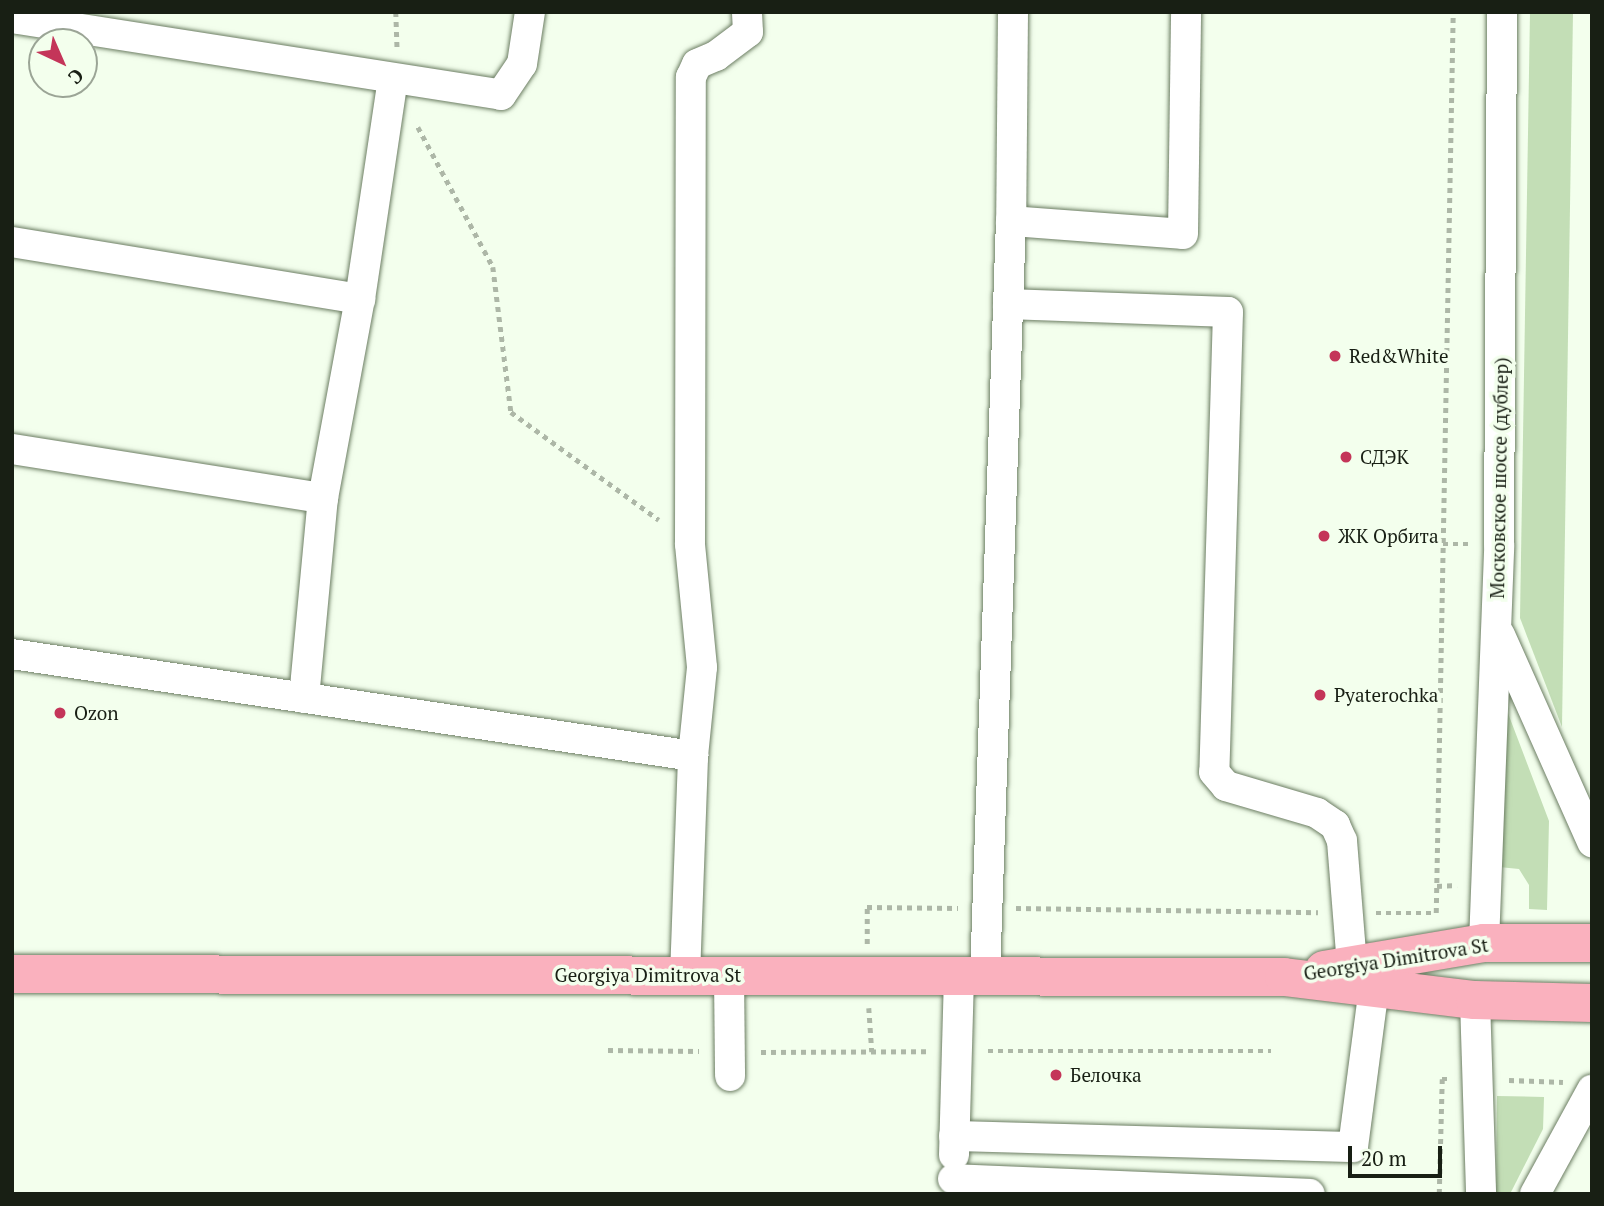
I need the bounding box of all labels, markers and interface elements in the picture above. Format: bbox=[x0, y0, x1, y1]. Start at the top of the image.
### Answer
north arrow bbox=[28, 28, 98, 98]
text: С bbox=[63, 64, 90, 90]
place label: Red&White bbox=[1349, 345, 1449, 367]
marker: Red&White bbox=[1327, 348, 1343, 364]
street label: Московское шоссе (дублер) bbox=[1485, 357, 1513, 599]
place label: СДЭК bbox=[1360, 446, 1409, 468]
marker: СДЭК bbox=[1338, 449, 1354, 465]
place label: ЖК Орбита bbox=[1338, 525, 1439, 547]
marker: ЖК Орбита bbox=[1316, 528, 1332, 544]
place label: Pyaterochka bbox=[1334, 684, 1438, 706]
marker: Pyaterochka bbox=[1312, 687, 1328, 703]
place label: Ozon bbox=[74, 702, 119, 724]
marker: Ozon bbox=[52, 705, 68, 721]
street label: Georgiya Dimitrova St bbox=[1302, 933, 1490, 985]
street label: Georgiya Dimitrova St bbox=[555, 964, 741, 986]
place label: Белочка bbox=[1070, 1064, 1142, 1086]
marker: Белочка bbox=[1048, 1067, 1064, 1083]
scale bar bbox=[1352, 1132, 1446, 1176]
text: 20 m bbox=[1361, 1144, 1407, 1172]

